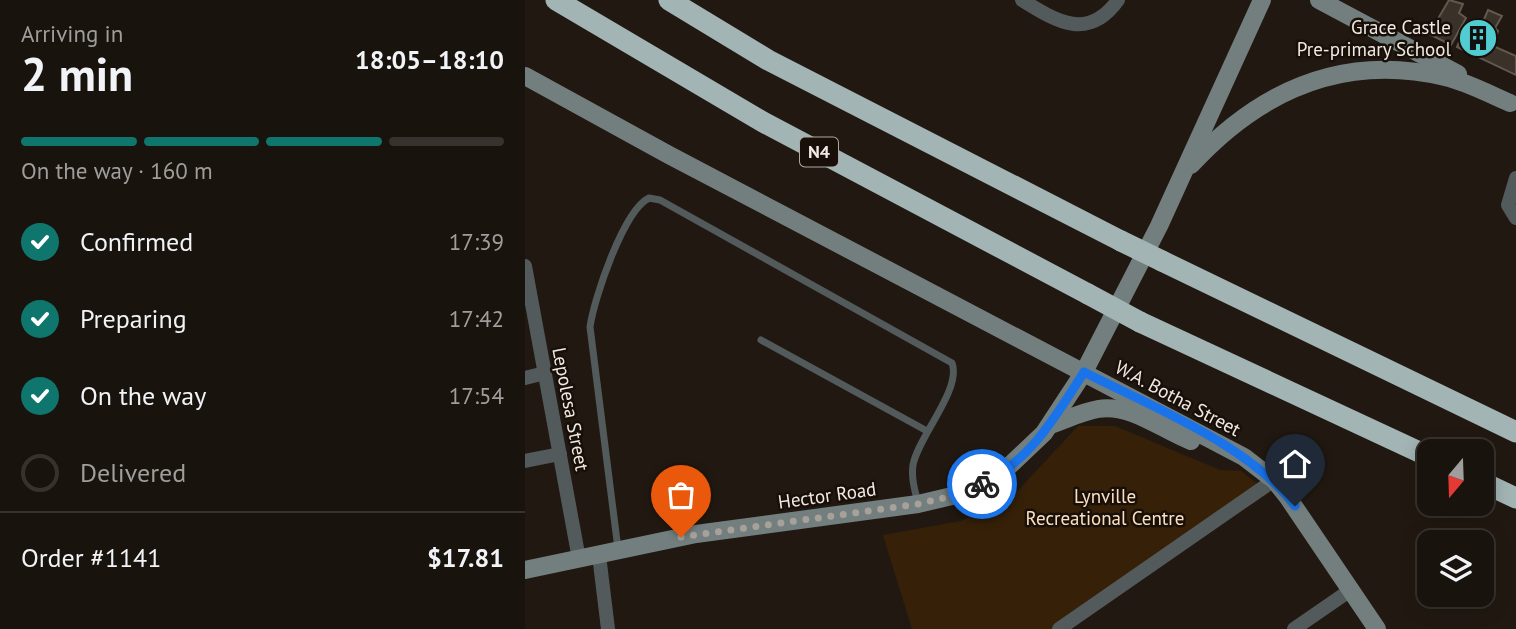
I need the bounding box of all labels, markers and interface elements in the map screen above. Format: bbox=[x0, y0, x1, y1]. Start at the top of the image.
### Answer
place label: Grace Castle Pre-primary School bbox=[1297, 15, 1451, 61]
building icon: Grace Castle Pre-primary School bbox=[1457, 17, 1499, 59]
text: Arriving in bbox=[21, 19, 123, 48]
text: 18:05–18:10 bbox=[355, 43, 504, 76]
text: 2 min bbox=[21, 44, 133, 104]
road number: N4 bbox=[800, 138, 838, 167]
text: On the way · 160 m bbox=[21, 156, 213, 185]
icon: check bbox=[21, 223, 59, 261]
text: Confirmed bbox=[80, 225, 193, 258]
text: 17:39 bbox=[449, 227, 504, 256]
icon: check bbox=[21, 300, 59, 338]
text: Preparing bbox=[80, 302, 187, 335]
text: 17:42 bbox=[449, 304, 504, 333]
street label: Lepolesa Street bbox=[547, 345, 595, 473]
street label: W.A. Botha Street bbox=[1111, 355, 1245, 441]
icon: check bbox=[21, 377, 59, 415]
text: On the way bbox=[80, 379, 206, 412]
text: 17:54 bbox=[449, 381, 504, 410]
pin bbox=[1265, 434, 1325, 506]
north arrow bbox=[1417, 439, 1495, 516]
map controls bbox=[1417, 439, 1494, 607]
icon: home bbox=[1276, 445, 1314, 483]
courier bbox=[947, 449, 1017, 519]
text: Delivered bbox=[80, 456, 186, 489]
pin bbox=[651, 465, 711, 537]
icon: bike bbox=[963, 465, 1001, 503]
icon: bag bbox=[662, 476, 700, 514]
street label: Hector Road bbox=[776, 476, 878, 514]
park label: Lynville Recreational Centre bbox=[1026, 484, 1184, 530]
button: layers bbox=[1417, 530, 1494, 607]
text: Order #1141 bbox=[21, 541, 161, 574]
text: $17.81 bbox=[427, 541, 504, 574]

